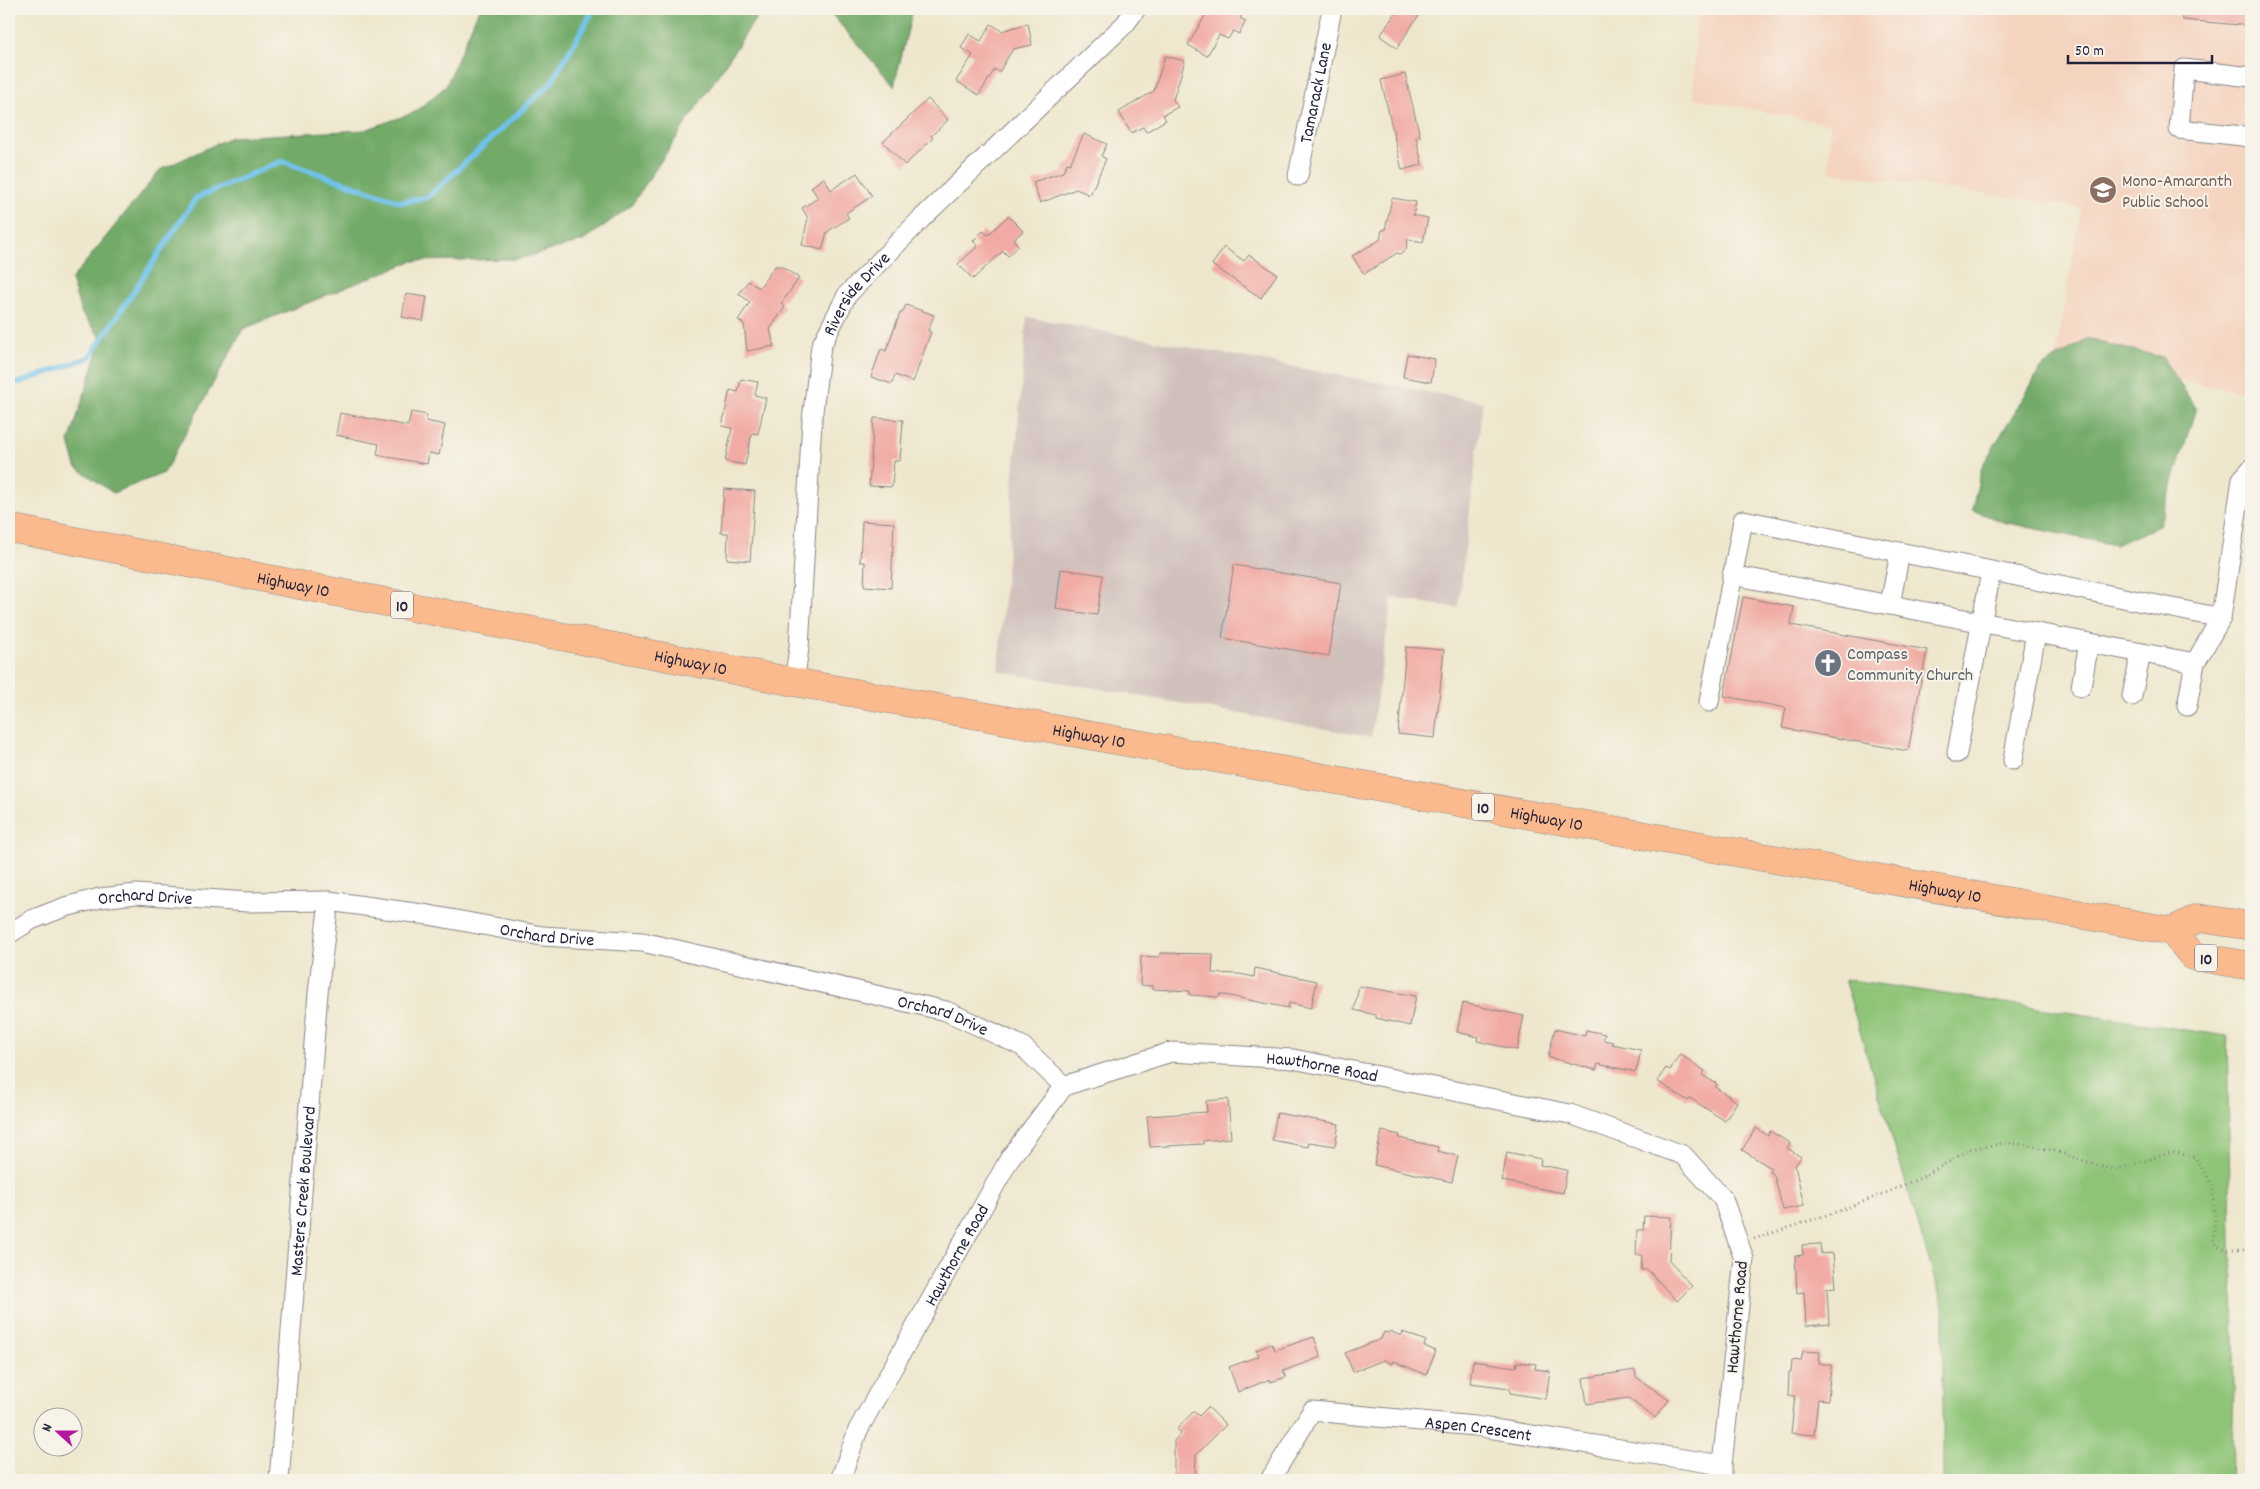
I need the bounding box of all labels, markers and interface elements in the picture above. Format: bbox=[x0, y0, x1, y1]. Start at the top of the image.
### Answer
scale bar bbox=[2068, 32, 2211, 64]
street label: Tamarack Lane bbox=[1295, 40, 1340, 146]
text: 50 m bbox=[2075, 41, 2104, 63]
place label: Mono-Amaranth Public School bbox=[2122, 170, 2232, 216]
school or university icon: Mono-Amaranth Public School bbox=[2088, 175, 2118, 205]
street label: Riverside Drive bbox=[818, 247, 897, 341]
street label: Highway 10 bbox=[254, 567, 332, 606]
road number: 10 bbox=[391, 592, 413, 618]
place label: Compass Community Church bbox=[1847, 643, 1973, 689]
street label: Highway 10 bbox=[652, 645, 729, 684]
church icon: Compass Community Church bbox=[1813, 648, 1843, 678]
street label: Highway 10 bbox=[1050, 719, 1127, 757]
road number: 10 bbox=[1472, 794, 1494, 820]
street label: Highway 10 bbox=[1508, 802, 1585, 839]
street label: Highway 10 bbox=[1906, 874, 1984, 911]
street label: Orchard Drive bbox=[97, 884, 193, 913]
street label: Orchard Drive bbox=[497, 918, 595, 954]
road number: 10 bbox=[2195, 944, 2217, 971]
street label: Orchard Drive bbox=[894, 990, 992, 1044]
street label: Hawthorne Road bbox=[1266, 1047, 1380, 1091]
street label: Masters Creek Boulevard bbox=[285, 1105, 324, 1277]
street label: Hawthorne Road bbox=[920, 1200, 997, 1311]
street label: Hawthorne Road bbox=[1721, 1260, 1756, 1375]
north arrow bbox=[32, 1406, 82, 1456]
street label: Aspen Crescent bbox=[1424, 1411, 1533, 1450]
text: N bbox=[37, 1421, 58, 1435]

